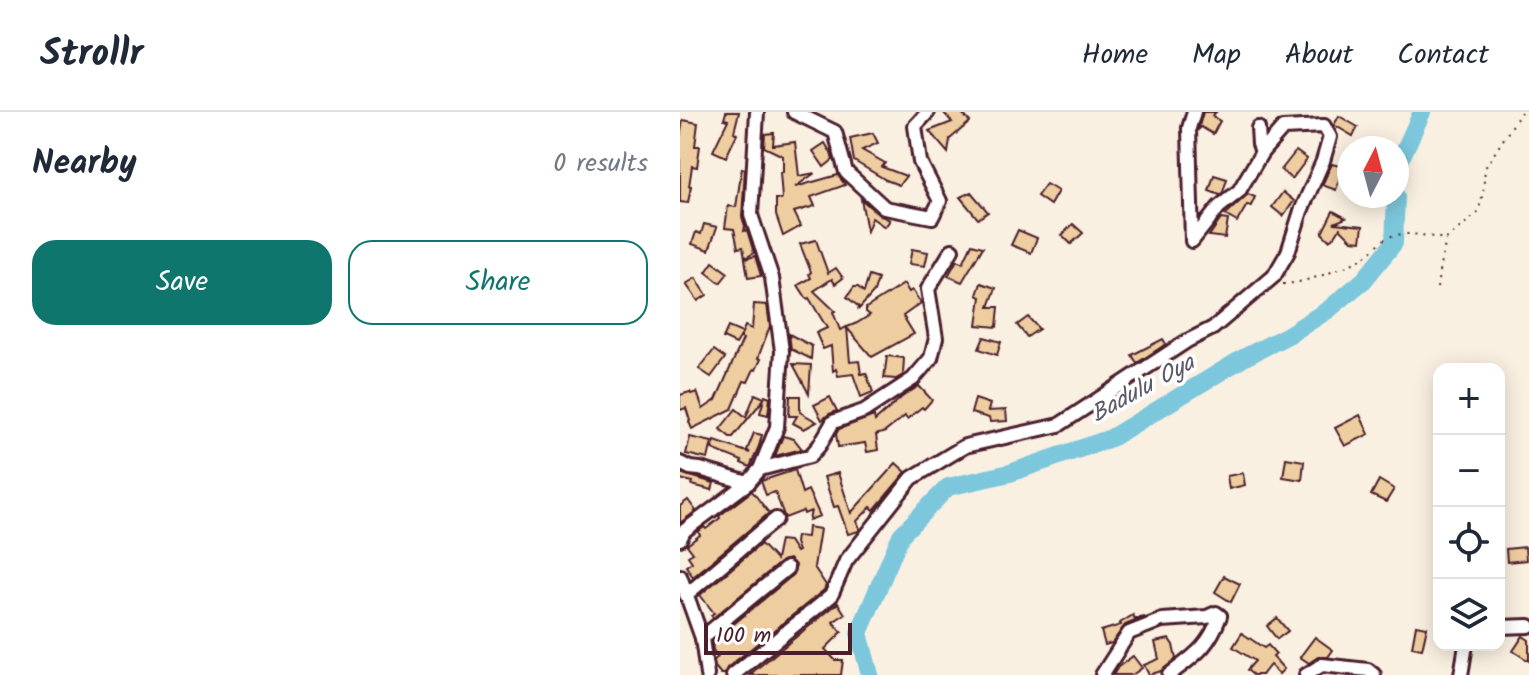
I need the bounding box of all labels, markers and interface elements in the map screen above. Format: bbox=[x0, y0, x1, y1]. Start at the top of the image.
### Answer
text: Strollr bbox=[40, 25, 143, 85]
text: Home bbox=[1082, 33, 1148, 78]
text: Map bbox=[1192, 33, 1241, 78]
text: About bbox=[1285, 33, 1353, 78]
text: Contact bbox=[1397, 33, 1489, 78]
north arrow bbox=[1337, 136, 1409, 208]
text: Nearby bbox=[32, 137, 137, 191]
text: 0 results bbox=[553, 143, 648, 185]
button: Save bbox=[32, 240, 332, 325]
button: Share bbox=[348, 240, 648, 325]
water label: Badulu Oya bbox=[1084, 343, 1204, 434]
map controls bbox=[1433, 363, 1505, 651]
button: + bbox=[1433, 363, 1505, 435]
button: − bbox=[1433, 435, 1505, 507]
button: locate bbox=[1433, 507, 1505, 579]
button: layers bbox=[1433, 579, 1505, 651]
scale bar bbox=[704, 619, 852, 655]
text: 100 m bbox=[716, 619, 771, 654]

